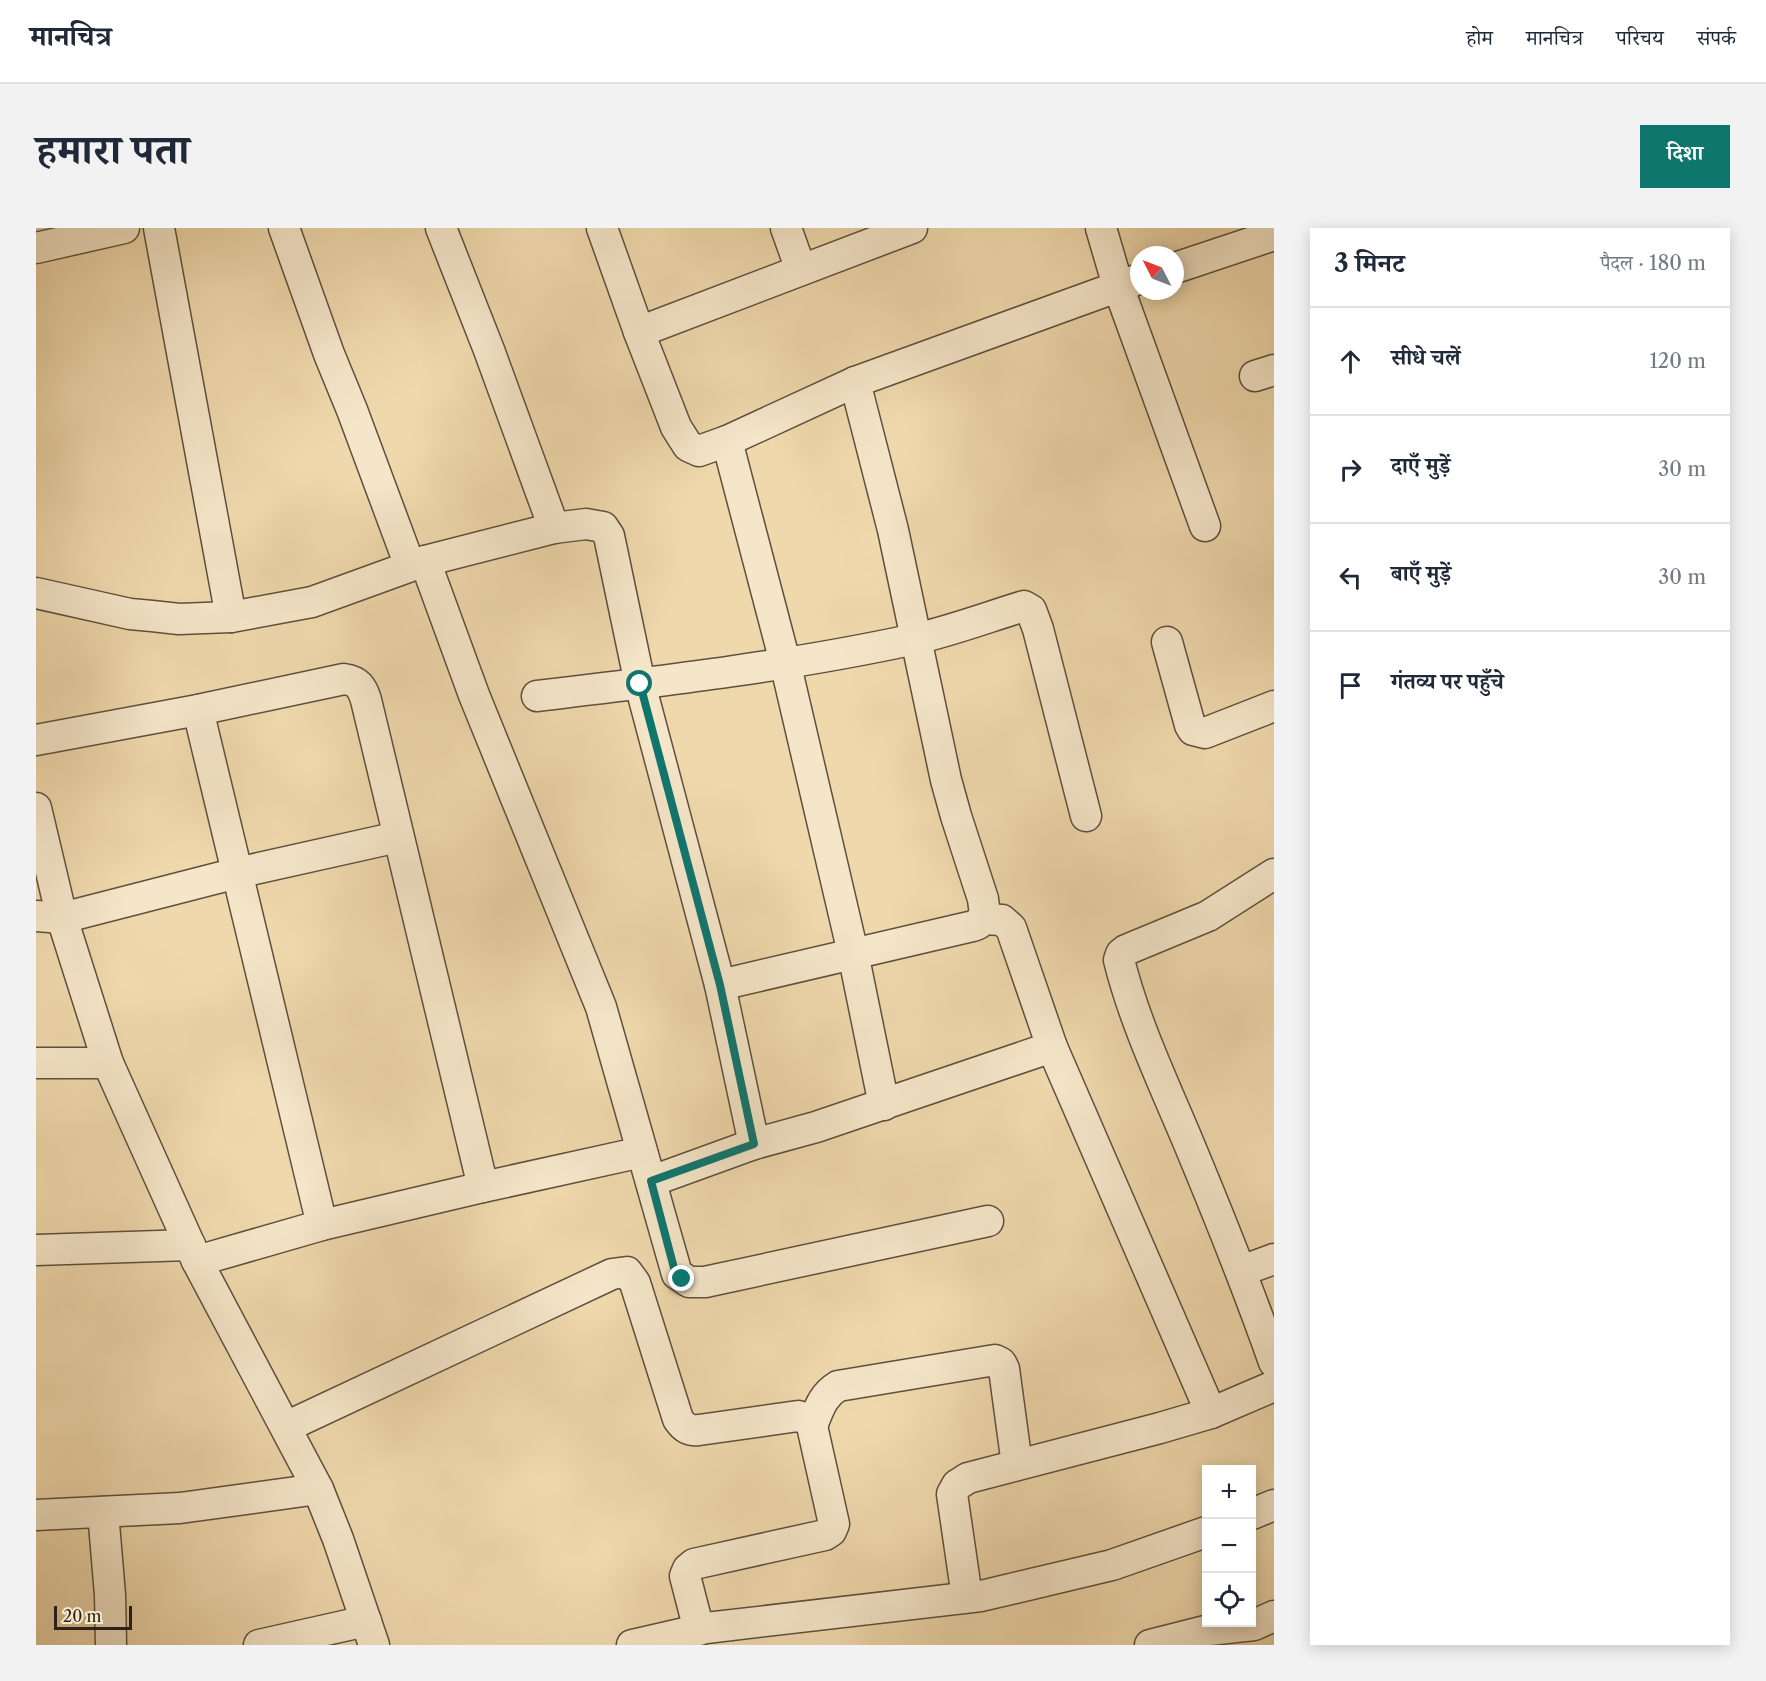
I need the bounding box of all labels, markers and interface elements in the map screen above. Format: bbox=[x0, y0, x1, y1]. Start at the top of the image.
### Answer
text: मानचित्र bbox=[30, 19, 112, 53]
text: होम bbox=[1466, 25, 1493, 50]
text: मानचित्र bbox=[1526, 25, 1583, 50]
text: परिचय bbox=[1616, 25, 1664, 50]
text: संपर्क bbox=[1697, 25, 1736, 50]
text: हमारा पता bbox=[36, 123, 189, 175]
button: दिशा bbox=[1640, 125, 1730, 188]
north arrow bbox=[1130, 246, 1184, 300]
text: 3 मिनट bbox=[1334, 247, 1404, 279]
text: पैदल · 180 m bbox=[1600, 251, 1706, 275]
text: सीधे चलें bbox=[1391, 344, 1460, 371]
icon: ahead bbox=[1334, 345, 1367, 378]
text: 120 m bbox=[1649, 349, 1706, 373]
text: दाएँ मुड़ें bbox=[1391, 452, 1450, 479]
icon: right bbox=[1334, 453, 1367, 486]
text: 30 m bbox=[1658, 457, 1706, 481]
text: बाएँ मुड़ें bbox=[1391, 560, 1451, 587]
icon: left bbox=[1334, 561, 1367, 594]
text: 30 m bbox=[1658, 565, 1706, 589]
text: गंतव्य पर पहुँचे bbox=[1391, 668, 1504, 695]
icon: arrive bbox=[1334, 669, 1367, 702]
route start bbox=[626, 670, 652, 696]
route end bbox=[668, 1265, 694, 1291]
map controls bbox=[1202, 1465, 1256, 1627]
button: + bbox=[1202, 1465, 1256, 1519]
button: − bbox=[1202, 1519, 1256, 1573]
button: locate bbox=[1202, 1573, 1256, 1627]
scale bar bbox=[54, 1603, 132, 1630]
text: 20 m bbox=[63, 1606, 102, 1626]

